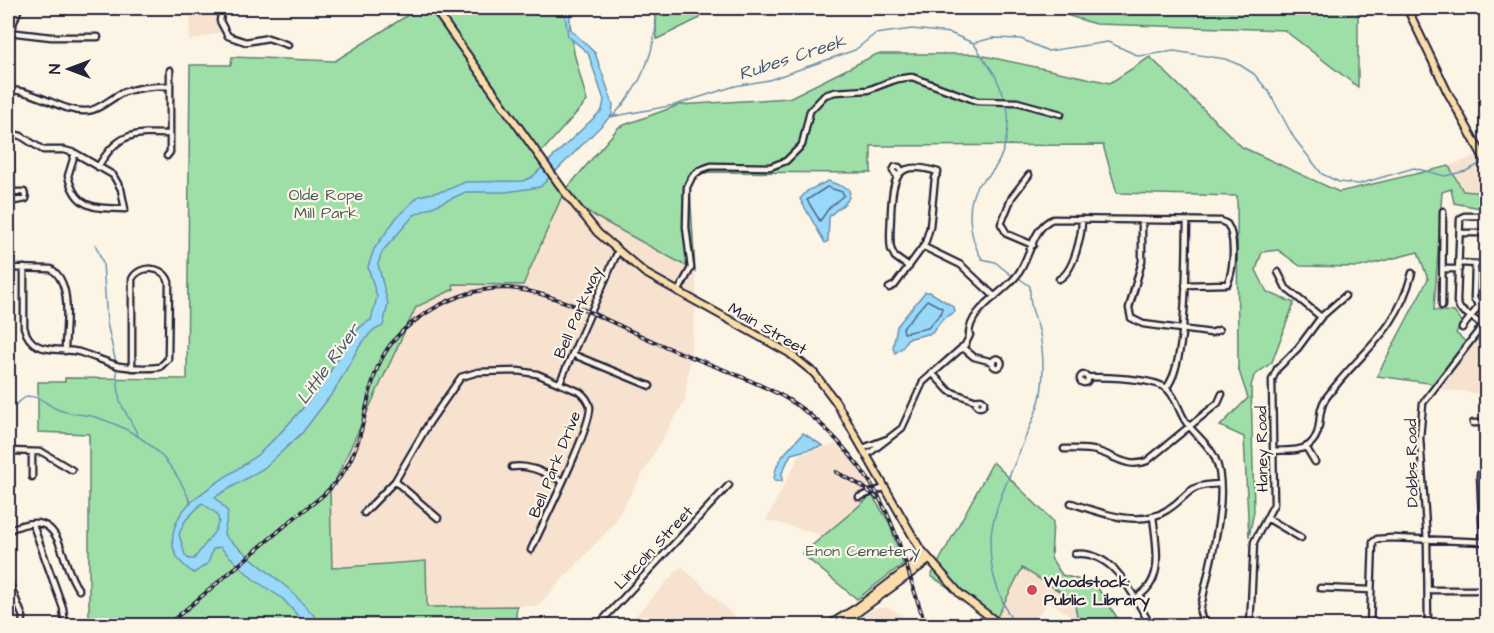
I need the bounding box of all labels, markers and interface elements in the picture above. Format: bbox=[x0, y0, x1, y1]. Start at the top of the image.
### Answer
water label: Rubes Creek bbox=[735, 28, 850, 87]
north arrow bbox=[39, 39, 99, 99]
text: N bbox=[44, 64, 66, 74]
park label: Olde Rope Mill Park bbox=[289, 184, 364, 224]
street label: Bell Parkway bbox=[549, 263, 608, 362]
street label: Main Street bbox=[724, 297, 811, 361]
water label: Little River bbox=[291, 317, 367, 410]
street label: Haney Road bbox=[1250, 406, 1275, 492]
street label: Bell Park Drive bbox=[523, 407, 587, 521]
street label: Dobbs Road bbox=[1400, 419, 1424, 507]
street label: Lincoln Street bbox=[609, 501, 699, 594]
park label: Enon Cemetery bbox=[806, 540, 921, 563]
place label: Woodstock Public Library bbox=[1043, 571, 1150, 612]
marker: Woodstock Public Library bbox=[1025, 583, 1039, 597]

